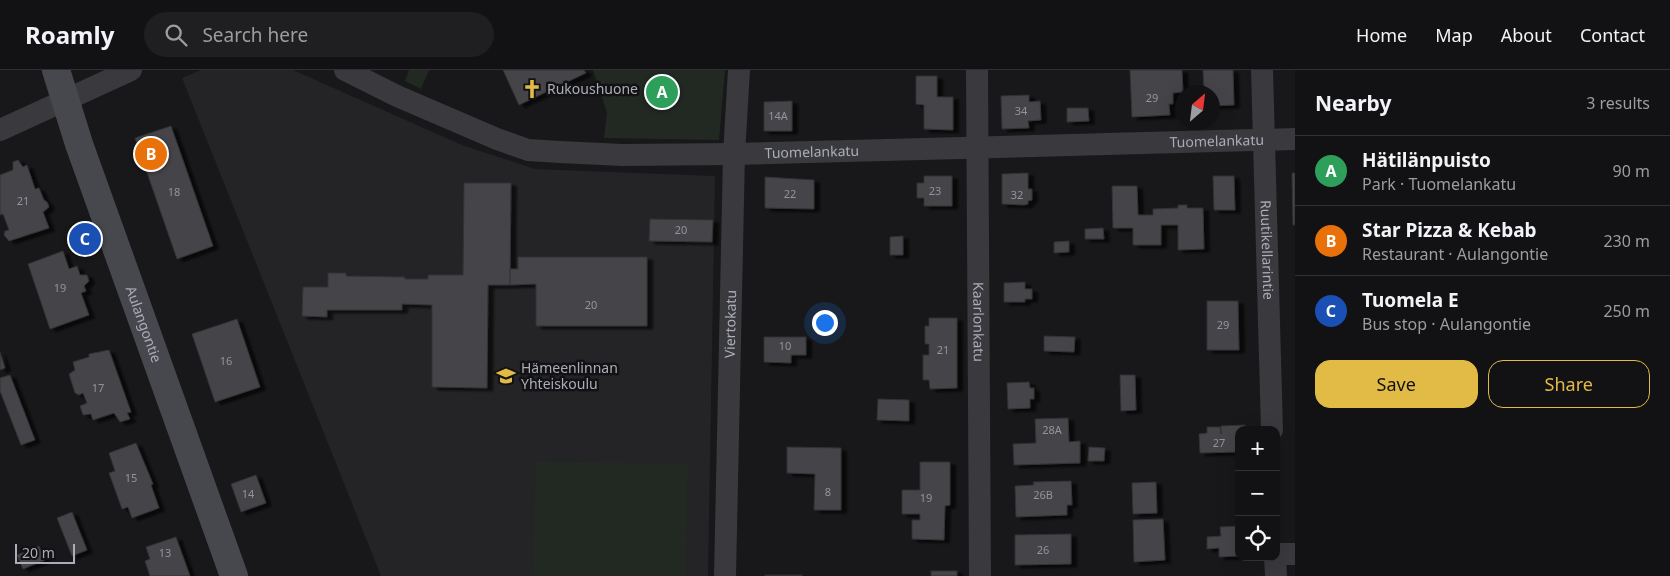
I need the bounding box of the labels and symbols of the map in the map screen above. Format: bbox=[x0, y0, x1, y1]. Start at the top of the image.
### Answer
pin: A bbox=[646, 73, 678, 111]
church icon: Rukoushuone bbox=[521, 78, 543, 100]
place label: Rukoushuone bbox=[547, 79, 638, 98]
north arrow bbox=[1175, 85, 1220, 130]
house number: 29 bbox=[1146, 90, 1158, 105]
house number: 34 bbox=[1015, 103, 1028, 118]
house number: 14A bbox=[768, 108, 789, 123]
street label: Tuomelankatu bbox=[1169, 130, 1264, 151]
pin: B bbox=[135, 135, 167, 173]
street label: Tuomelankatu bbox=[764, 141, 859, 162]
house number: 23 bbox=[929, 183, 941, 198]
house number: 18 bbox=[168, 184, 180, 199]
house number: 22 bbox=[784, 186, 796, 201]
house number: 32 bbox=[1011, 187, 1023, 202]
house number: 21 bbox=[17, 193, 29, 208]
street label: Ruutikellarintie bbox=[1257, 200, 1278, 300]
pin: C bbox=[69, 220, 101, 258]
house number: 20 bbox=[675, 222, 687, 237]
house number: 19 bbox=[54, 280, 66, 295]
street label: Kaarlonkatu bbox=[969, 282, 989, 362]
street label: Aulangontie bbox=[122, 283, 167, 365]
street label: Viertokatu bbox=[720, 290, 740, 358]
house number: 20 bbox=[585, 297, 597, 312]
your location bbox=[812, 310, 838, 336]
house number: 29 bbox=[1217, 317, 1229, 332]
house number: 10 bbox=[779, 338, 791, 353]
house number: 21 bbox=[937, 342, 949, 357]
house number: 16 bbox=[220, 353, 232, 368]
place label: Hämeenlinnan Yhteiskoulu bbox=[521, 358, 618, 393]
school or university icon: Hämeenlinnan Yhteiskoulu bbox=[495, 365, 517, 387]
house number: 17 bbox=[92, 380, 104, 395]
house number: 28A bbox=[1042, 422, 1063, 437]
house number: 27 bbox=[1213, 435, 1225, 450]
house number: 15 bbox=[125, 470, 137, 485]
house number: 8 bbox=[825, 484, 831, 499]
house number: 14 bbox=[242, 486, 255, 501]
house number: 26B bbox=[1033, 487, 1053, 502]
house number: 19 bbox=[920, 490, 932, 505]
scale bar bbox=[15, 541, 75, 564]
house number: 26 bbox=[1037, 542, 1049, 557]
house number: 13 bbox=[159, 545, 171, 560]

